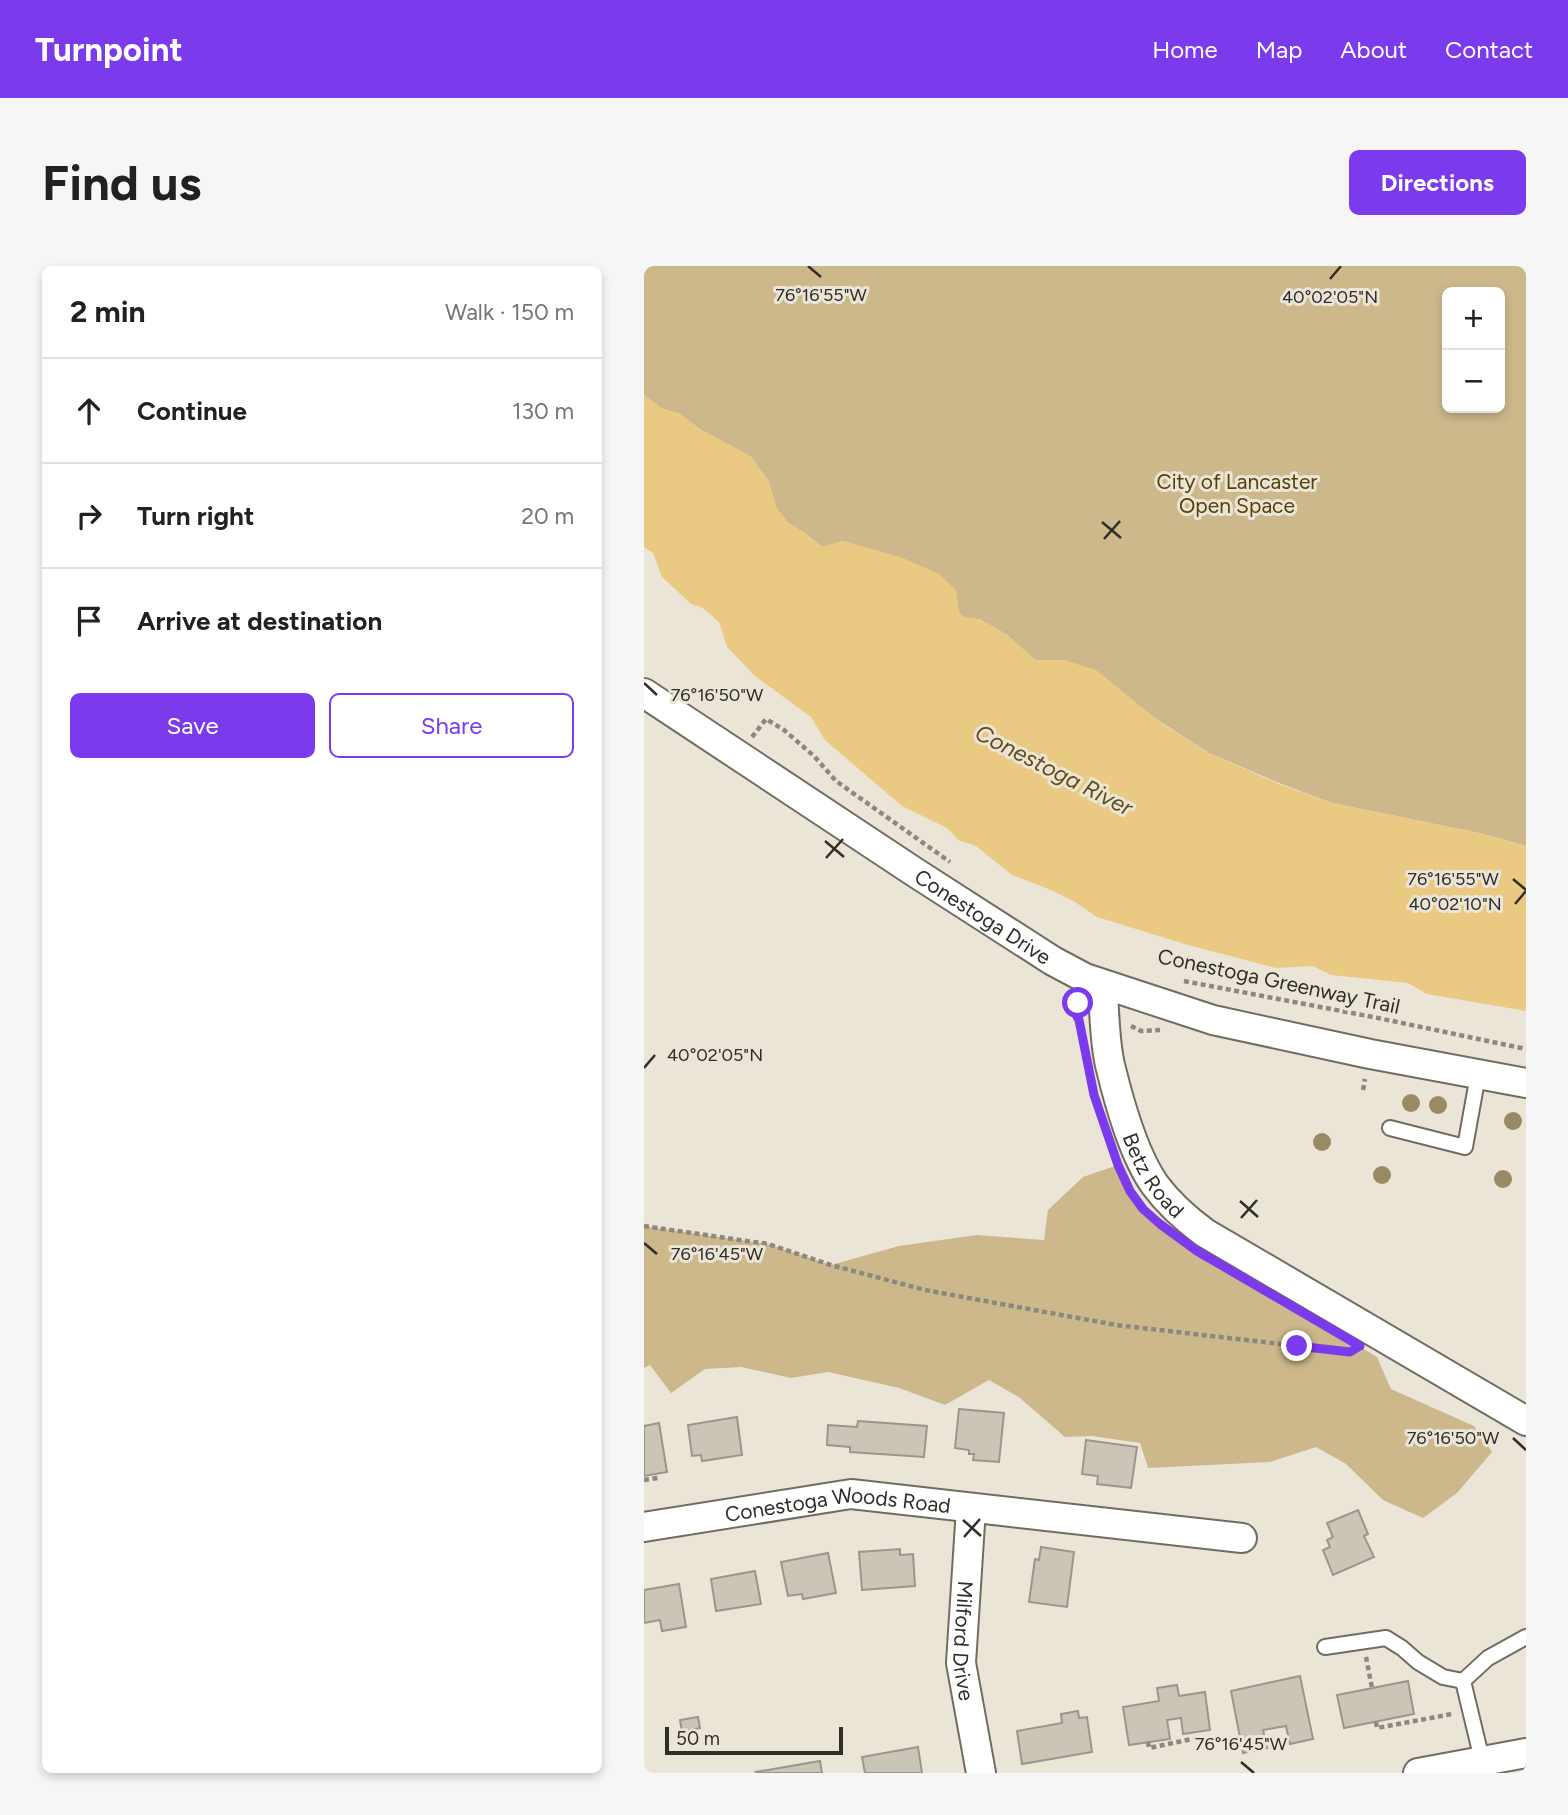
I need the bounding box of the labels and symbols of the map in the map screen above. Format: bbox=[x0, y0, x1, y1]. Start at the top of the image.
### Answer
text: 76°16'55"W bbox=[775, 284, 867, 306]
text: 40°02'05"N bbox=[1282, 286, 1378, 308]
park label: City of Lancaster Open Space bbox=[1157, 469, 1317, 518]
text: 76°16'50"W bbox=[671, 684, 764, 706]
water label: Conestoga River bbox=[971, 718, 1138, 822]
street label: Conestoga Drive bbox=[910, 863, 1056, 969]
text: 76°16'55"W bbox=[1407, 868, 1499, 890]
text: 40°02'10"N bbox=[1408, 893, 1502, 915]
street label: Conestoga Greenway Trail bbox=[1156, 943, 1402, 1019]
route start bbox=[1062, 987, 1093, 1018]
text: 40°02'05"N bbox=[667, 1044, 763, 1066]
street label: Betz Road bbox=[1118, 1129, 1190, 1223]
text: 76°16'45"W bbox=[671, 1243, 764, 1265]
route end bbox=[1281, 1330, 1312, 1361]
text: 76°16'50"W bbox=[1407, 1427, 1500, 1449]
street label: Conestoga Woods Road bbox=[723, 1481, 952, 1526]
street label: Milford Drive bbox=[948, 1580, 980, 1702]
scale bar bbox=[665, 1724, 844, 1756]
text: 76°16'45"W bbox=[1195, 1733, 1288, 1755]

